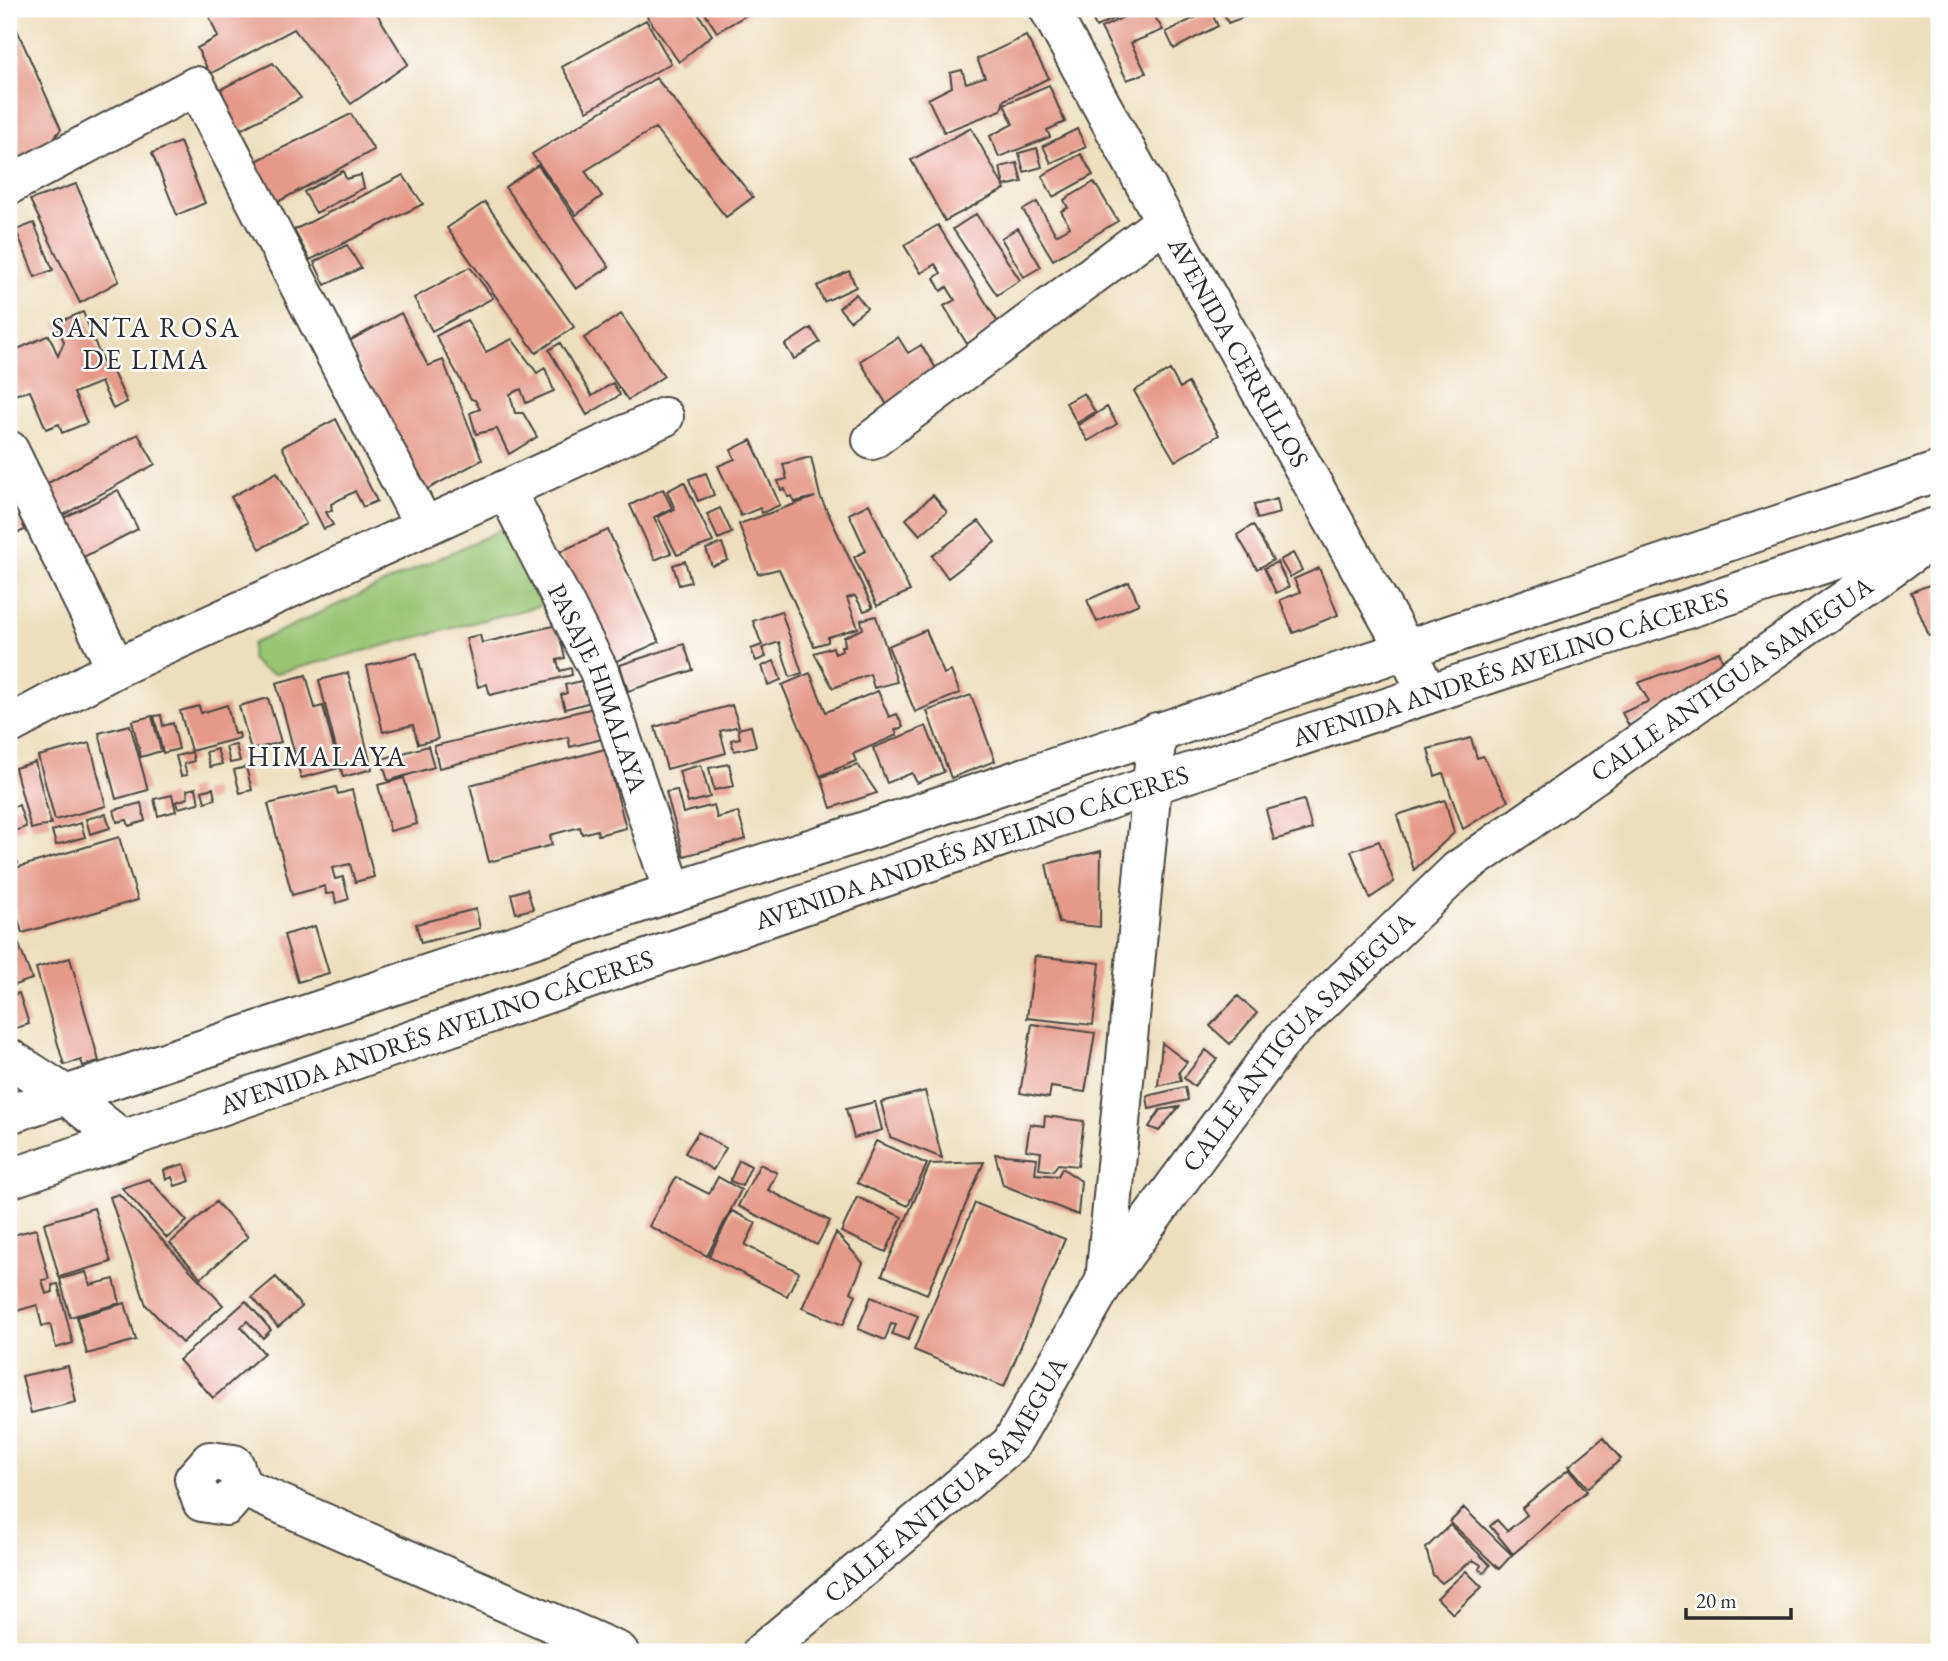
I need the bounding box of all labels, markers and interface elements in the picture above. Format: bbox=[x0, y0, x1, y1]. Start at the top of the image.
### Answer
street label: AVENIDA CERRILLOS bbox=[1160, 230, 1317, 473]
district label: SANTA ROSA DE LIMA bbox=[51, 309, 241, 377]
street label: CALLE ANTIGUA SAMEGUA bbox=[1584, 568, 1880, 789]
street label: PASAJE HIMALAYA bbox=[540, 578, 656, 798]
street label: AVENIDA ANDRÉS AVELINO CÁCERES bbox=[1287, 580, 1732, 755]
district label: HIMALAYA bbox=[247, 738, 407, 774]
street label: AVENIDA ANDRÉS AVELINO CÁCERES bbox=[749, 757, 1193, 938]
street label: CALLE ANTIGUA SAMEGUA bbox=[1174, 903, 1423, 1179]
street label: AVENIDA ANDRÉS AVELINO CÁCERES bbox=[214, 941, 658, 1123]
street label: CALLE ANTIGUA SAMEGUA bbox=[817, 1350, 1075, 1610]
scale bar bbox=[1686, 1577, 1790, 1621]
text: 20 m bbox=[1696, 1587, 1737, 1614]

